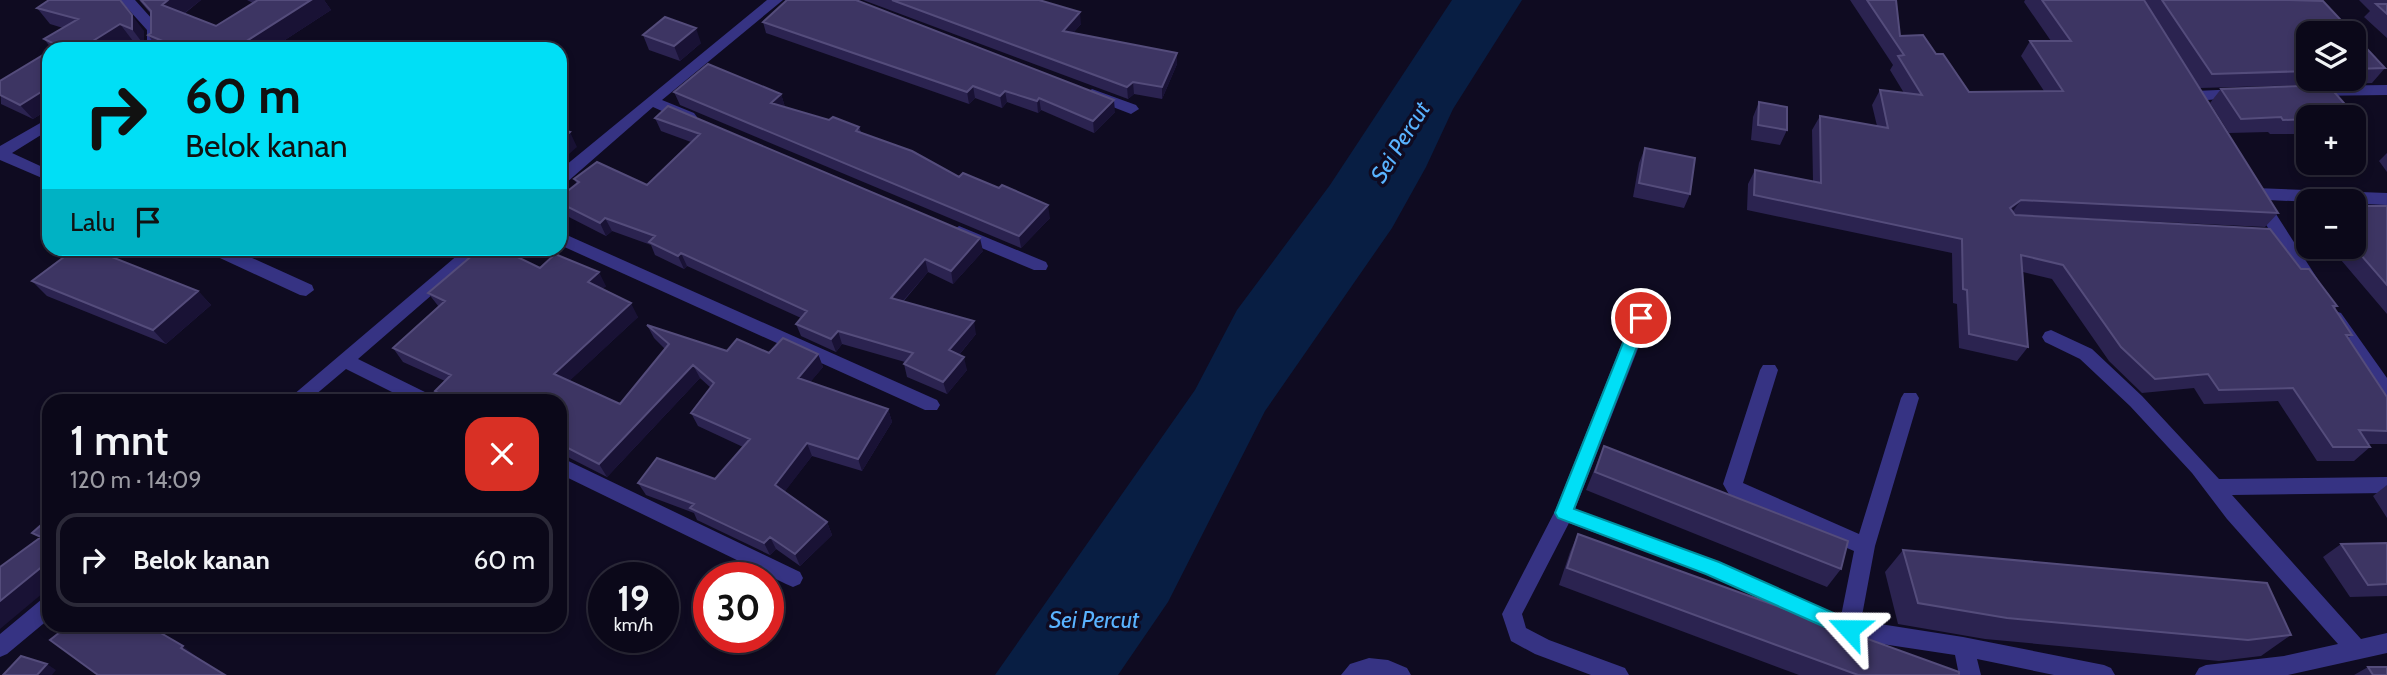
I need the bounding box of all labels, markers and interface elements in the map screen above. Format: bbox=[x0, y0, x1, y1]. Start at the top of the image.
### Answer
map controls bbox=[2296, 21, 2366, 259]
button: layers bbox=[2296, 21, 2366, 91]
text: 60 m bbox=[185, 66, 301, 125]
icon: right bbox=[70, 70, 161, 161]
water label: Sei Percut bbox=[1364, 96, 1436, 188]
button: + bbox=[2296, 105, 2366, 175]
text: Belok kanan bbox=[185, 126, 348, 165]
button: − bbox=[2296, 189, 2366, 259]
icon: arrive bbox=[129, 203, 167, 241]
text: Lalu bbox=[70, 206, 115, 238]
pin bbox=[1611, 288, 1671, 348]
icon: arrive bbox=[1622, 299, 1660, 337]
text: 1 mnt bbox=[70, 414, 168, 466]
button: close bbox=[465, 417, 539, 491]
text: 120 m · 14:09 bbox=[70, 466, 201, 494]
icon: right bbox=[74, 541, 112, 579]
text: Belok kanan bbox=[133, 544, 270, 576]
text: 60 m bbox=[473, 544, 535, 576]
speed limit sign: 30 bbox=[693, 562, 784, 653]
text: 19 bbox=[617, 577, 650, 620]
position arrow bbox=[1812, 592, 1886, 666]
water label: Sei Percut bbox=[1049, 606, 1140, 634]
text: km/h bbox=[614, 614, 653, 636]

